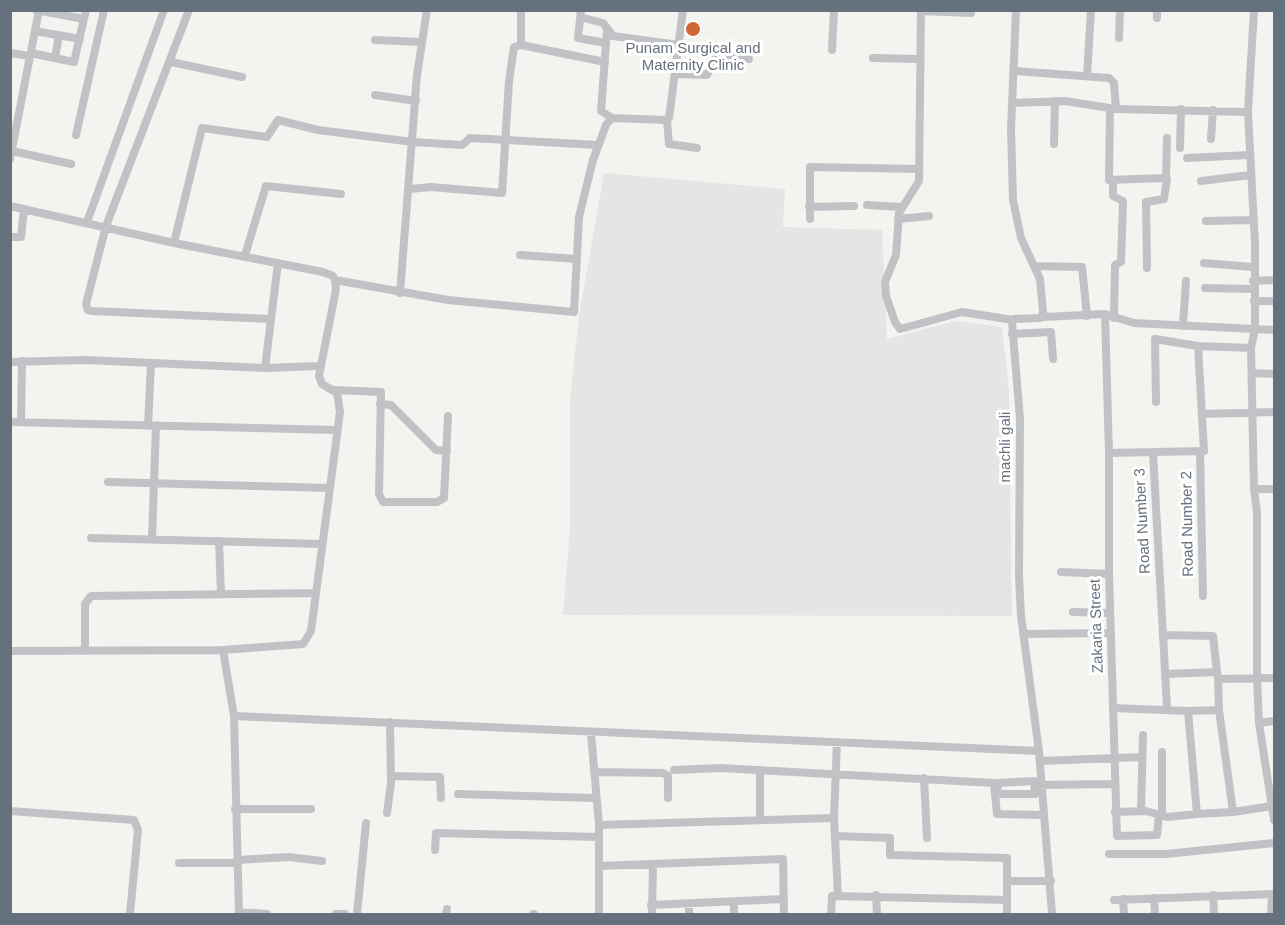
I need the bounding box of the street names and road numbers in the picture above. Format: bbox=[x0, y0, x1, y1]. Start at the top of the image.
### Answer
street label: machli gali bbox=[997, 412, 1015, 482]
street label: Road Number 3 bbox=[1131, 468, 1155, 574]
street label: Road Number 2 bbox=[1178, 471, 1198, 577]
street label: Zakaria Street bbox=[1086, 579, 1108, 673]

